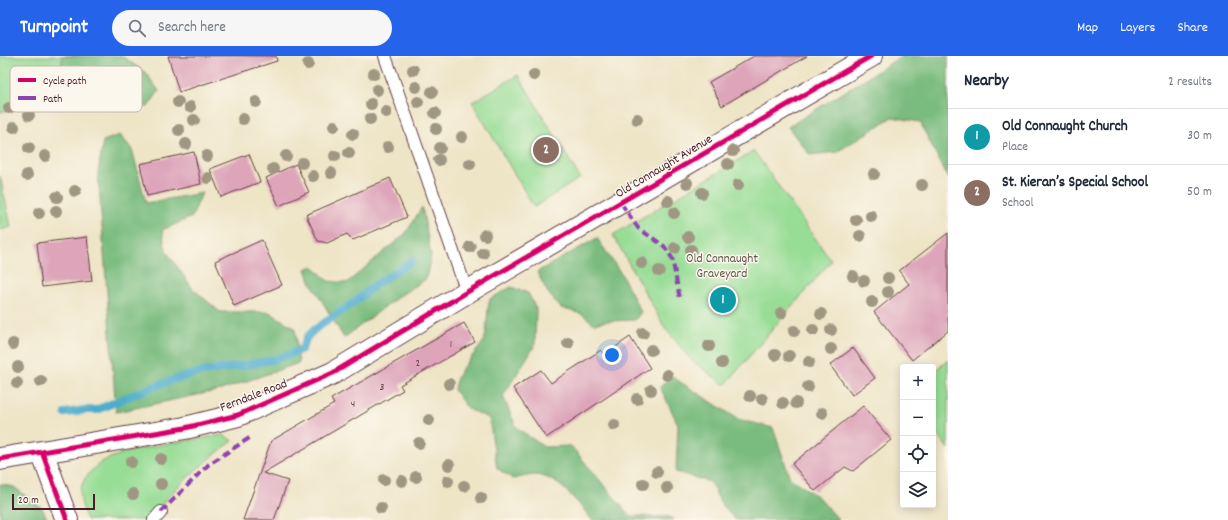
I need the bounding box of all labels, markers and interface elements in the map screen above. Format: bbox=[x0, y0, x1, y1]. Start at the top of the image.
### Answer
search box bbox=[112, 10, 392, 46]
text: Turnpoint bbox=[20, 15, 88, 42]
icon: search bbox=[126, 17, 148, 39]
text: Search here bbox=[158, 17, 226, 39]
text: Map bbox=[1077, 18, 1098, 38]
text: Layers bbox=[1120, 18, 1155, 38]
text: Share bbox=[1177, 18, 1208, 38]
legend bbox=[10, 66, 142, 112]
text: Nearby bbox=[964, 70, 1008, 94]
text: 2 results bbox=[1168, 73, 1212, 92]
text: Cycle path bbox=[43, 74, 87, 90]
text: Path bbox=[43, 92, 62, 108]
text: Old Connaught Church bbox=[1002, 116, 1128, 138]
text: 1 bbox=[976, 127, 978, 146]
text: 30 m bbox=[1187, 127, 1212, 146]
street label: Old Connaught Avenue bbox=[612, 130, 717, 204]
pin: 2 bbox=[533, 135, 559, 165]
text: Place bbox=[1002, 138, 1028, 157]
text: St. Kieran’s Special School bbox=[1002, 172, 1148, 194]
text: 2 bbox=[974, 183, 980, 202]
text: 50 m bbox=[1187, 183, 1212, 202]
text: School bbox=[1002, 194, 1034, 213]
park label: Old Connaught Graveyard bbox=[686, 250, 758, 284]
pin: 1 bbox=[710, 285, 736, 315]
house number: 1 bbox=[450, 337, 452, 353]
your location bbox=[602, 345, 622, 365]
house number: 2 bbox=[416, 356, 421, 372]
map controls bbox=[900, 364, 936, 508]
button: + bbox=[900, 364, 936, 400]
street label: Ferndale Road bbox=[218, 375, 290, 418]
house number: 3 bbox=[380, 380, 385, 396]
house number: 4 bbox=[351, 397, 355, 413]
button: − bbox=[900, 400, 936, 436]
button: locate bbox=[900, 436, 936, 472]
button: layers bbox=[900, 472, 936, 508]
scale bar bbox=[12, 492, 95, 511]
text: 20 m bbox=[18, 493, 39, 509]

